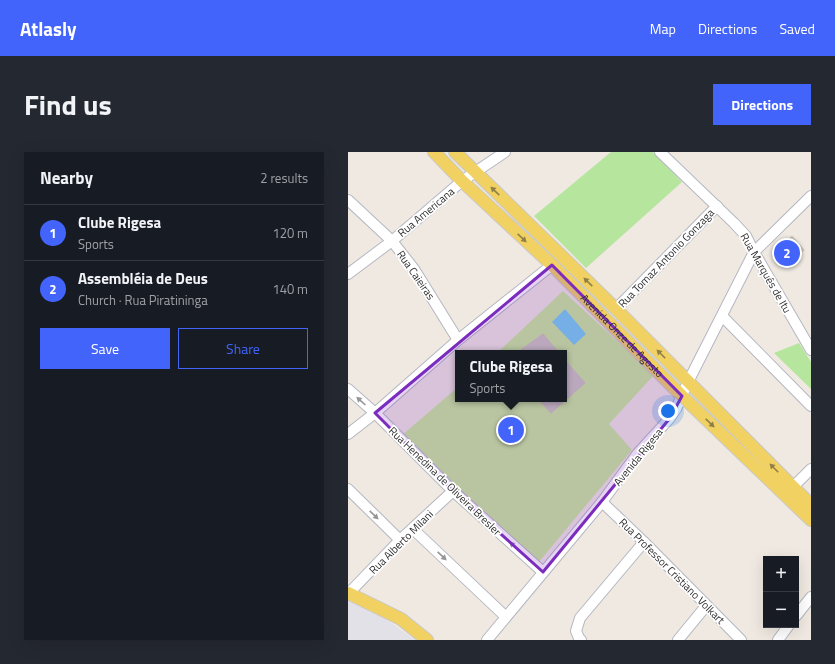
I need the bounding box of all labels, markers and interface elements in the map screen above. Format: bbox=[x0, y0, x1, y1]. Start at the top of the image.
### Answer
text: Atlasly bbox=[20, 14, 77, 43]
text: Map bbox=[650, 18, 676, 39]
text: Directions bbox=[698, 18, 757, 39]
text: Saved bbox=[779, 18, 815, 39]
text: Find us bbox=[24, 83, 112, 126]
button: Directions bbox=[713, 84, 811, 125]
text: Nearby bbox=[40, 165, 93, 191]
text: 2 results bbox=[260, 168, 308, 188]
street label: Rua Americana bbox=[394, 183, 458, 241]
one-way arrow bbox=[490, 186, 500, 196]
street label: Rua Tomaz Antonio Gonzaga bbox=[614, 205, 718, 311]
text: Clube Rigesa bbox=[78, 211, 161, 234]
text: 1 bbox=[49, 223, 57, 243]
text: 120 m bbox=[272, 223, 308, 243]
street label: Rua Marquês de Itu bbox=[737, 230, 795, 316]
one-way arrow bbox=[517, 233, 527, 242]
text: Sports bbox=[78, 234, 114, 254]
pin: 2 bbox=[774, 238, 800, 268]
street label: Rua Caieiras bbox=[393, 247, 439, 303]
text: Assembléia de Deus bbox=[78, 267, 208, 290]
one-way arrow bbox=[583, 277, 593, 287]
text: 2 bbox=[49, 279, 57, 299]
text: 140 m bbox=[272, 279, 308, 299]
text: Church · Rua Piratininga bbox=[78, 290, 208, 310]
street label: Avenida Onze de Agosto bbox=[577, 290, 667, 381]
button: Save bbox=[40, 328, 170, 369]
button: Share bbox=[178, 328, 308, 369]
one-way arrow bbox=[656, 349, 666, 359]
popup bbox=[455, 350, 567, 402]
text: Clube Rigesa bbox=[469, 355, 553, 378]
text: Sports bbox=[469, 378, 505, 398]
one-way arrow bbox=[356, 396, 366, 405]
your location bbox=[658, 401, 678, 421]
pin: 1 bbox=[498, 415, 524, 445]
one-way arrow bbox=[705, 418, 715, 428]
street label: Rua Henedina de Oliveira Bresler bbox=[385, 423, 505, 539]
street label: Avenida Rigesa bbox=[610, 424, 667, 489]
one-way arrow bbox=[769, 463, 779, 472]
street label: Rua Alberto Milani bbox=[365, 506, 437, 578]
one-way arrow bbox=[369, 510, 379, 520]
street label: Rua Professor Cristiano Volkart bbox=[615, 514, 729, 628]
one-way arrow bbox=[509, 541, 519, 550]
one-way arrow bbox=[437, 551, 447, 561]
map controls bbox=[763, 556, 799, 628]
button: + bbox=[763, 556, 799, 592]
button: − bbox=[763, 592, 799, 628]

